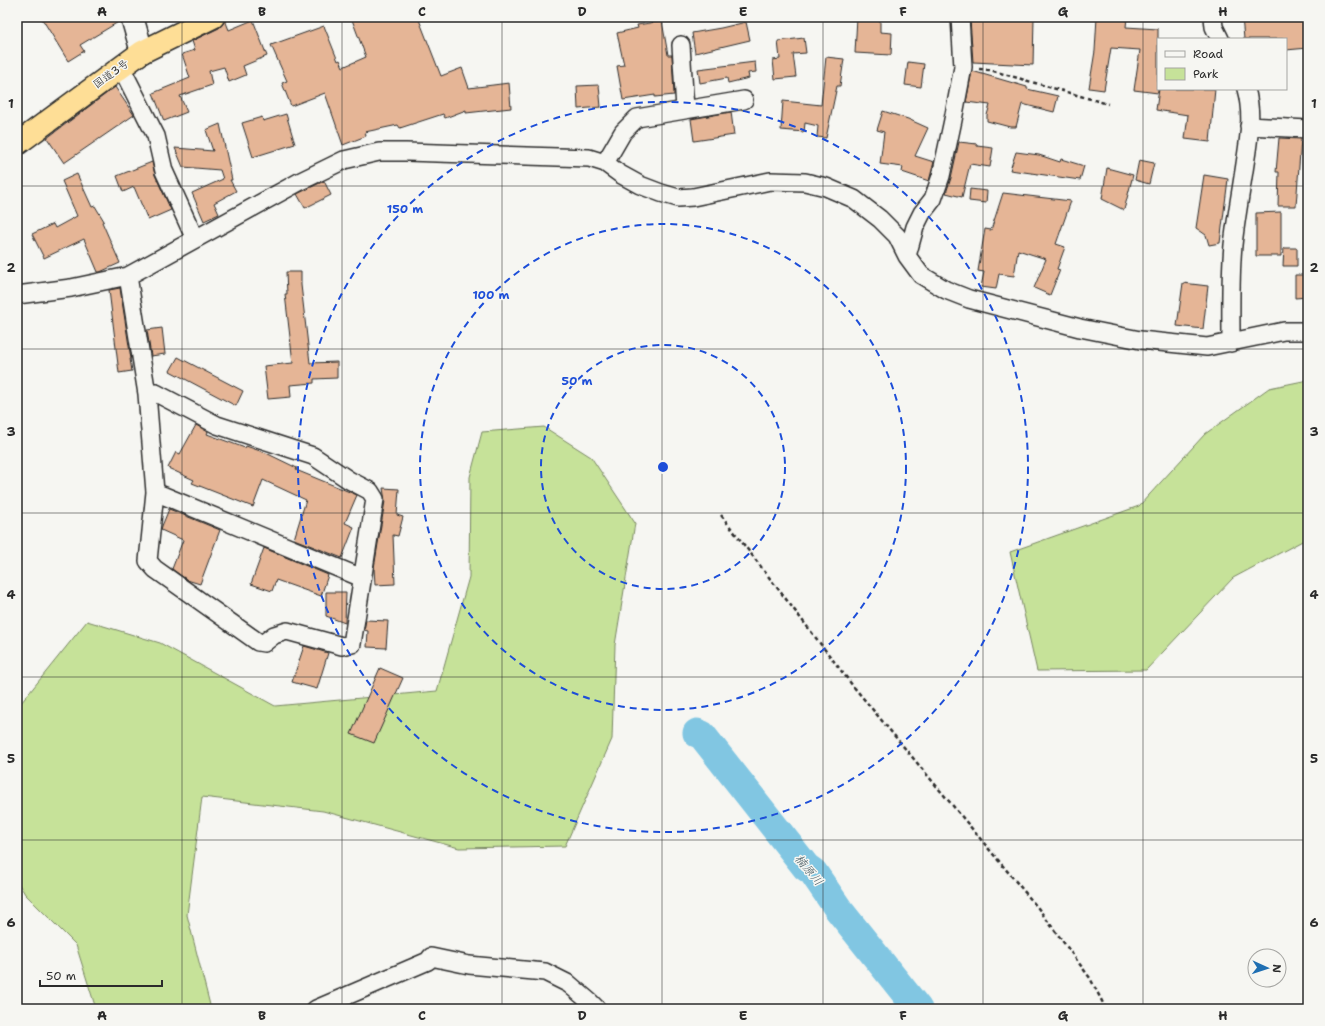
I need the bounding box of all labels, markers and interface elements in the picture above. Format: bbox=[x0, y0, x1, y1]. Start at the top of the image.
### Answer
text: A bbox=[97, 3, 107, 20]
text: B bbox=[258, 3, 266, 20]
text: C bbox=[418, 3, 426, 20]
text: D bbox=[577, 3, 587, 20]
text: E bbox=[739, 3, 748, 20]
text: F bbox=[899, 3, 907, 20]
text: G bbox=[1058, 3, 1069, 20]
text: H bbox=[1218, 3, 1228, 20]
legend bbox=[1157, 38, 1287, 90]
text: Road bbox=[1193, 46, 1224, 62]
street label: 国道3号 bbox=[90, 56, 132, 92]
text: Park bbox=[1193, 66, 1219, 82]
text: 1 bbox=[8, 95, 14, 112]
text: 1 bbox=[1311, 95, 1317, 112]
text: 150 m bbox=[387, 201, 423, 217]
text: 2 bbox=[6, 259, 16, 276]
text: 2 bbox=[1309, 259, 1319, 276]
text: 100 m bbox=[473, 287, 510, 303]
text: 50 m bbox=[562, 373, 593, 389]
text: 3 bbox=[6, 423, 16, 440]
text: 3 bbox=[1309, 423, 1319, 440]
centre of rings bbox=[656, 460, 670, 474]
text: 4 bbox=[6, 586, 16, 603]
text: 4 bbox=[1309, 586, 1319, 603]
text: 5 bbox=[7, 750, 15, 767]
text: 5 bbox=[1310, 750, 1318, 767]
water label: 楠原川 bbox=[791, 851, 827, 889]
text: 6 bbox=[6, 914, 16, 931]
text: 6 bbox=[1309, 914, 1319, 931]
north arrow bbox=[1247, 948, 1287, 988]
scale bar bbox=[40, 962, 162, 988]
text: N bbox=[1269, 964, 1284, 974]
text: 50 m bbox=[46, 968, 76, 984]
text: A bbox=[97, 1007, 107, 1024]
text: B bbox=[258, 1007, 266, 1024]
text: C bbox=[418, 1007, 426, 1024]
text: D bbox=[577, 1007, 587, 1024]
text: E bbox=[739, 1007, 748, 1024]
text: F bbox=[899, 1007, 907, 1024]
text: G bbox=[1058, 1007, 1069, 1024]
text: H bbox=[1218, 1007, 1228, 1024]

